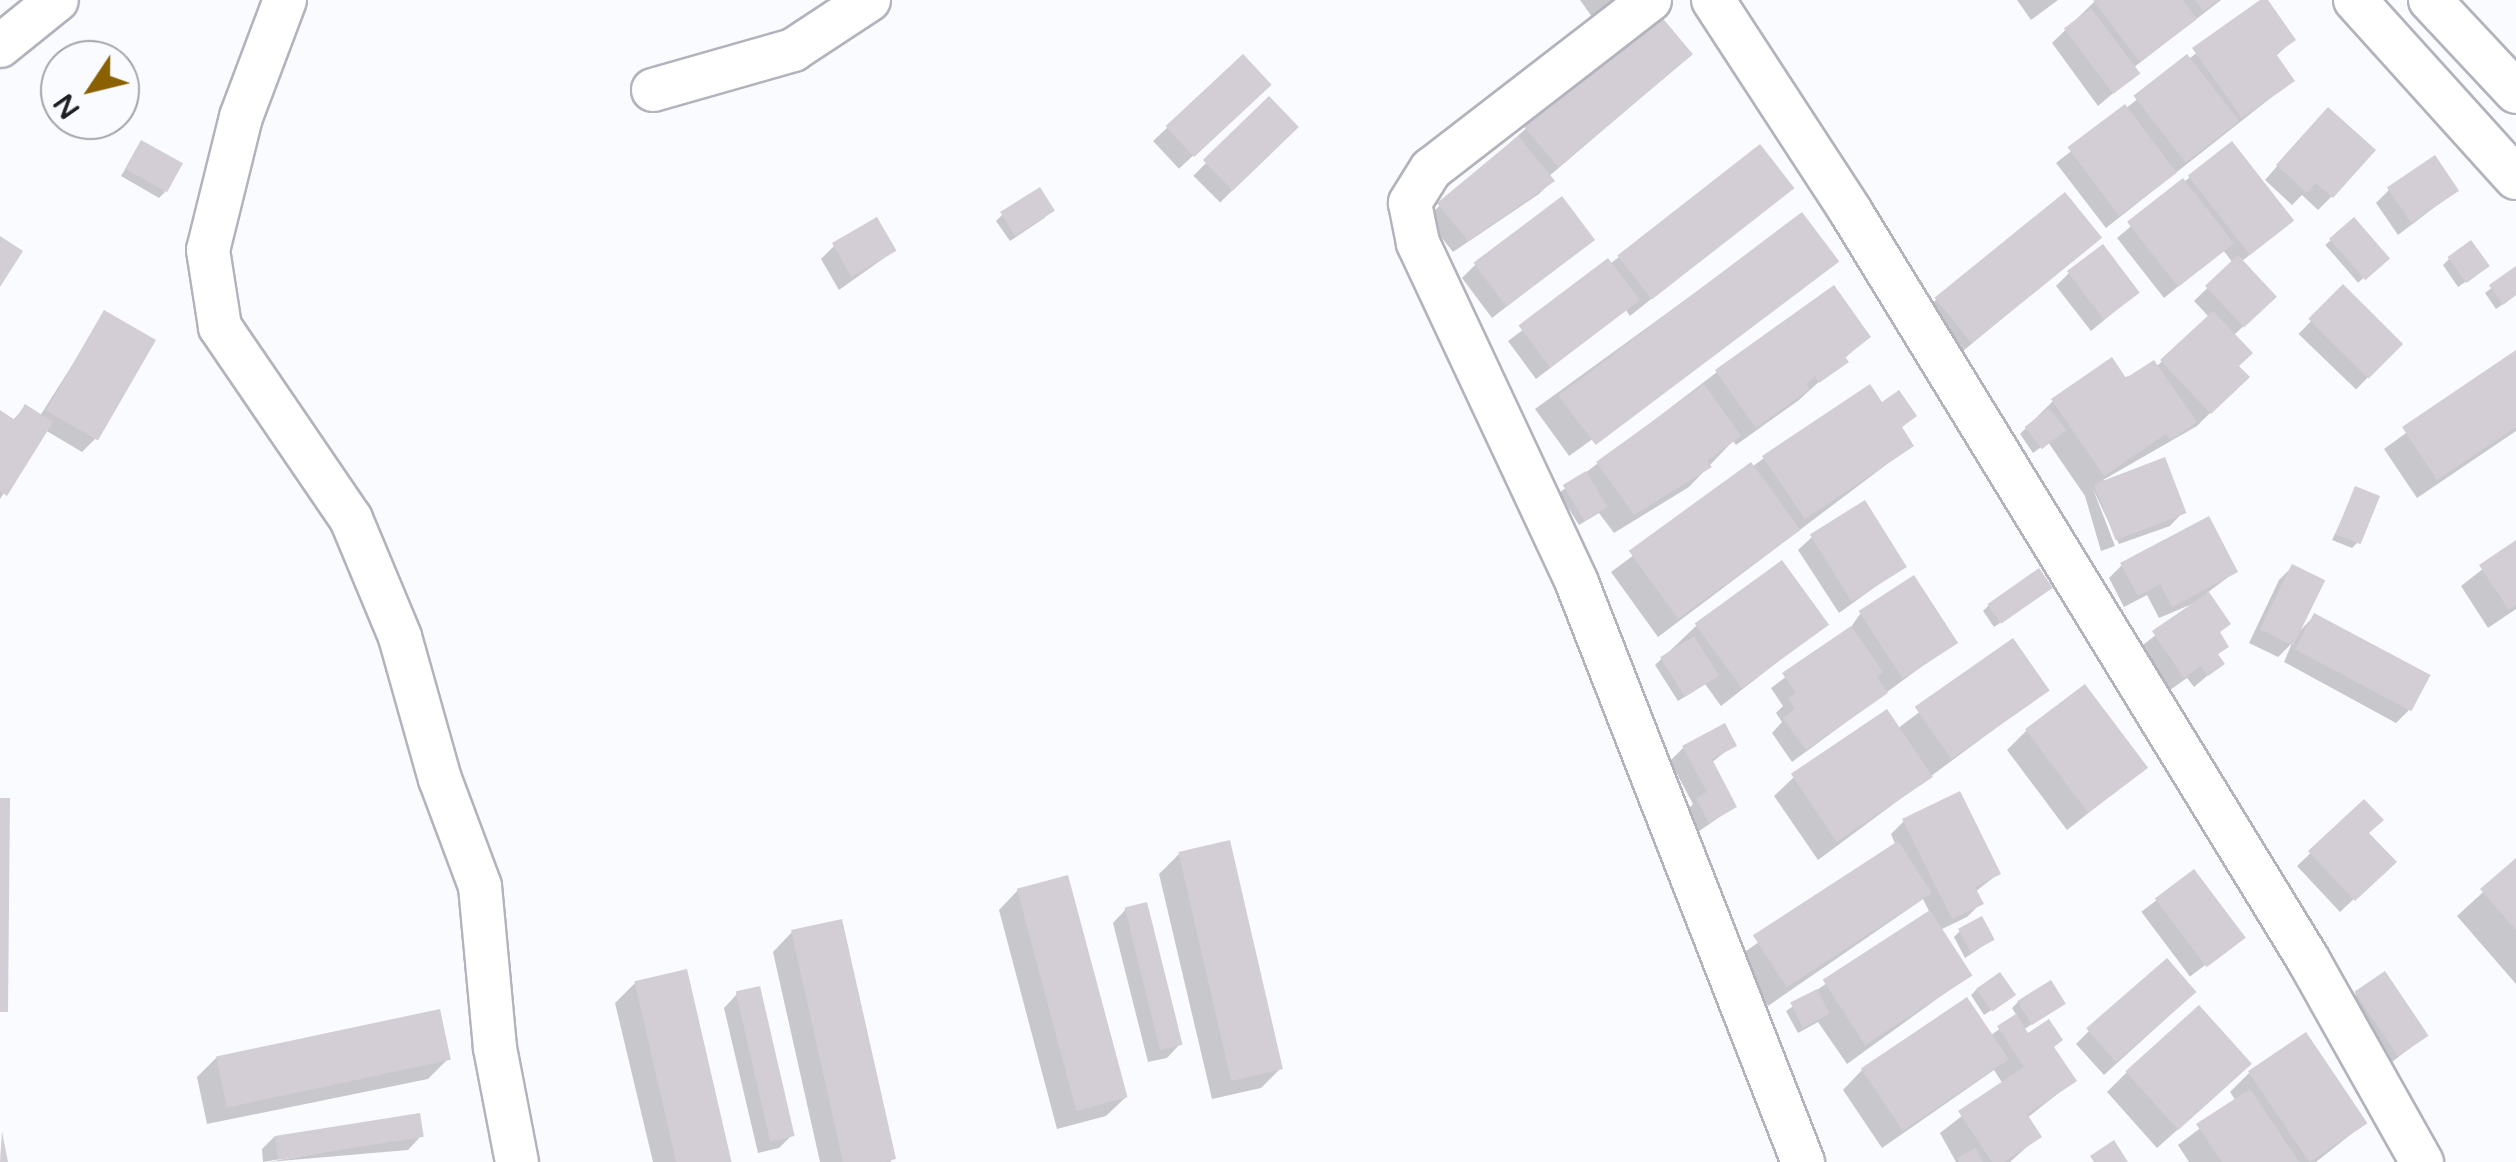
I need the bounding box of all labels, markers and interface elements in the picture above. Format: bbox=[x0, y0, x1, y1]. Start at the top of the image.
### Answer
north arrow bbox=[40, 40, 140, 140]
text: N bbox=[47, 87, 87, 125]

